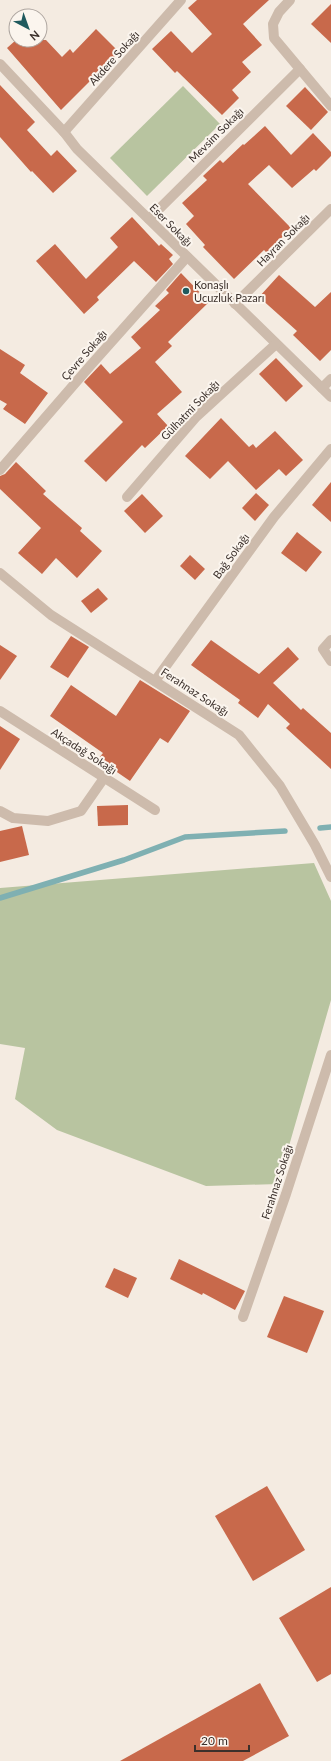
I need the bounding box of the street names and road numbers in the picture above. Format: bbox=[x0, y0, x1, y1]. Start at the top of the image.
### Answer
street label: Akdere Sokağı bbox=[86, 28, 141, 88]
street label: Mevsim Sokağı bbox=[186, 105, 246, 165]
street label: Eser Sokağı bbox=[147, 201, 195, 249]
street label: Hayran Sokağı bbox=[254, 211, 312, 269]
street label: Çevre Sokağı bbox=[58, 327, 109, 383]
street label: Gülhatmi Sokağı bbox=[158, 377, 221, 442]
street label: Bağ Sokağı bbox=[210, 531, 251, 581]
street label: Ferahnaz Sokağı bbox=[159, 665, 232, 718]
street label: Akçadağ Sokağı bbox=[49, 725, 119, 777]
street label: Ferahnaz Sokağı bbox=[258, 1143, 295, 1221]

